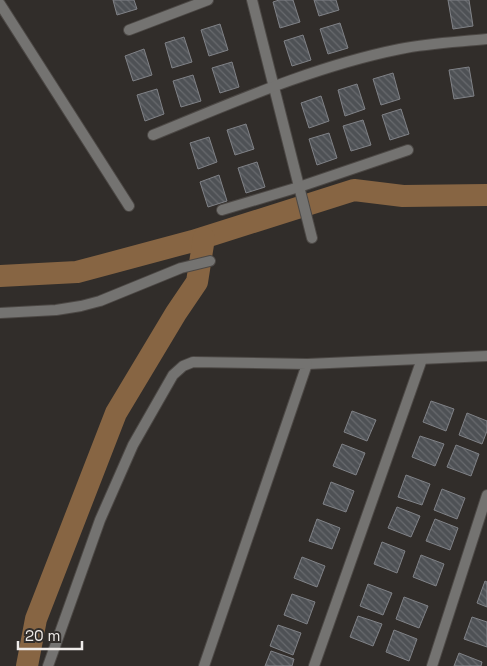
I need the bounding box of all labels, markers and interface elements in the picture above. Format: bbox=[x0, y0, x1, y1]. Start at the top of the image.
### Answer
scale bar bbox=[18, 618, 81, 650]
text: 20 m bbox=[25, 626, 60, 645]

